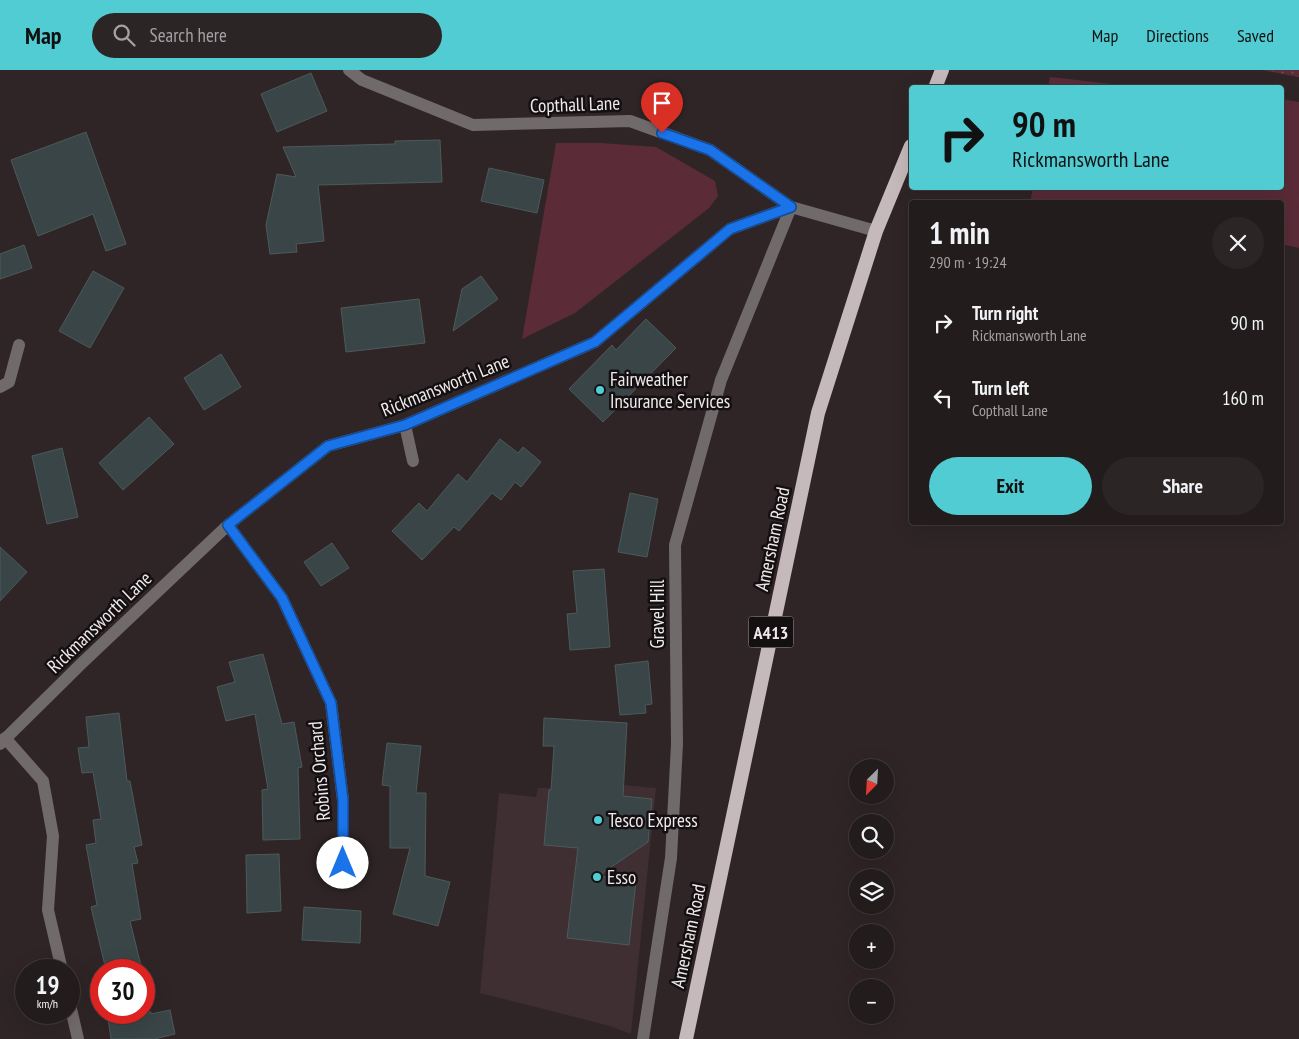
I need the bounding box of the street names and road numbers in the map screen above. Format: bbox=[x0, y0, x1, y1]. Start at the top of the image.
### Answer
street label: Copthall Lane bbox=[530, 90, 621, 118]
street label: Rickmansworth Lane bbox=[377, 348, 513, 422]
street label: Amersham Road bbox=[749, 485, 795, 593]
street label: Rickmansworth Lane bbox=[42, 566, 156, 678]
street label: Gravel Hill bbox=[645, 579, 669, 649]
road number: A413 bbox=[748, 616, 794, 648]
street label: Robins Orchard bbox=[303, 720, 335, 822]
street label: Amersham Road bbox=[665, 882, 711, 990]

